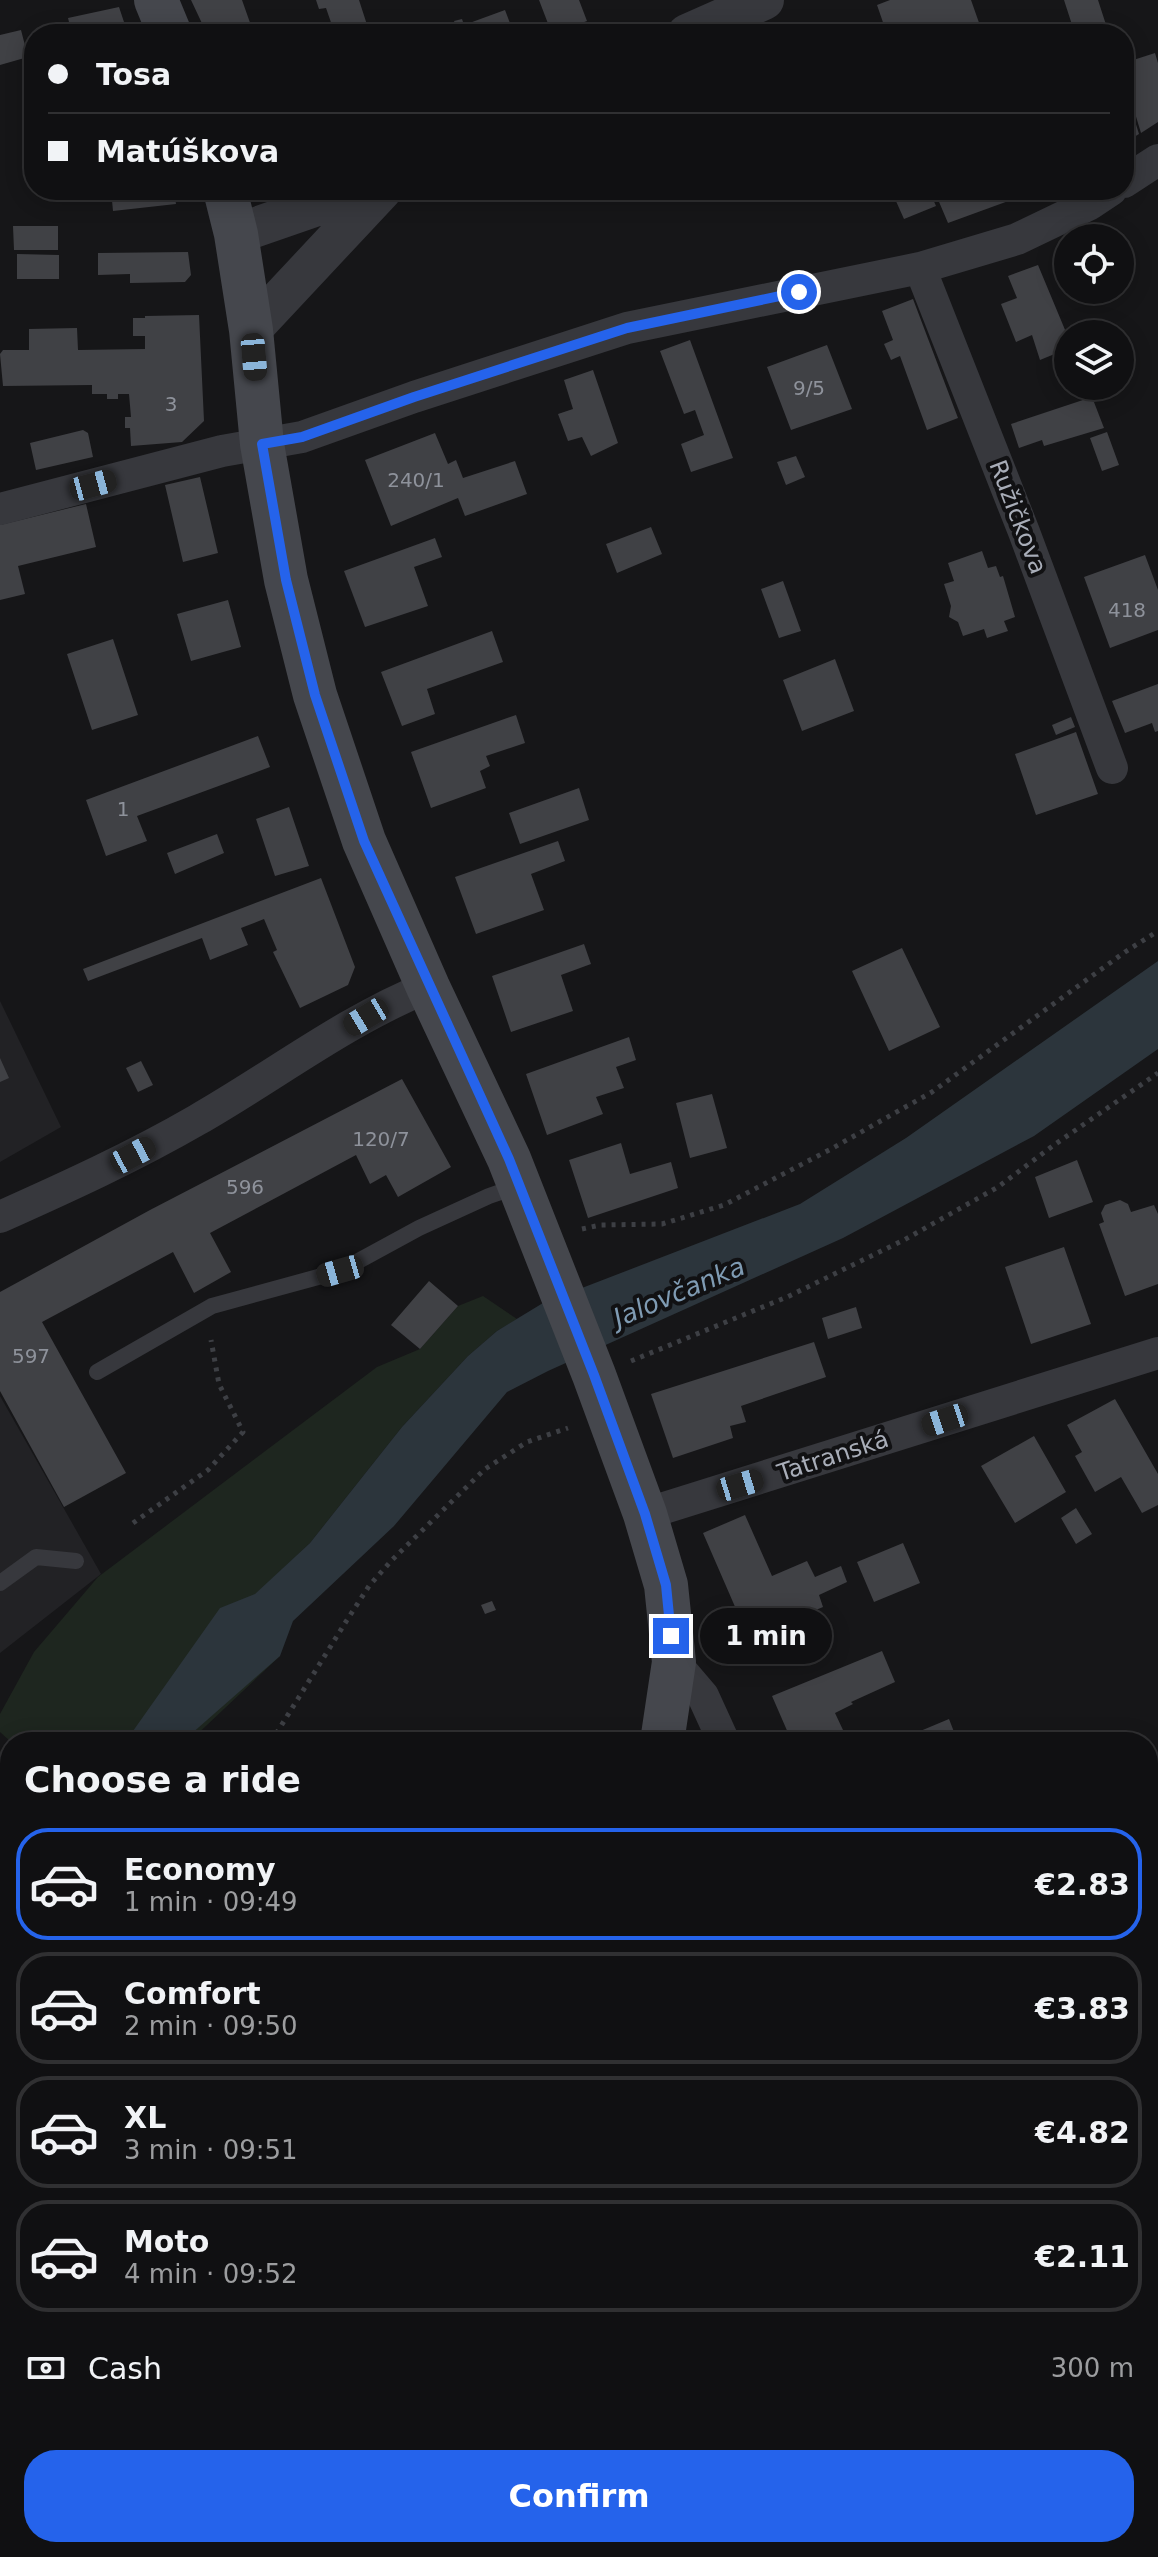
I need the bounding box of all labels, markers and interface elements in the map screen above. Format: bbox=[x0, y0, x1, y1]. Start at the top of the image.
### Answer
text: Tosa bbox=[96, 57, 171, 92]
text: Matúškova bbox=[96, 134, 279, 169]
map controls bbox=[1054, 224, 1134, 400]
button: locate bbox=[1054, 224, 1134, 304]
route start bbox=[781, 274, 817, 310]
button: layers bbox=[1054, 320, 1134, 400]
car bbox=[240, 332, 268, 382]
house number: 9/5 bbox=[793, 376, 825, 400]
house number: 3 bbox=[165, 392, 177, 416]
street label: Ružičkova bbox=[983, 456, 1053, 578]
car bbox=[67, 467, 119, 503]
house number: 240/1 bbox=[387, 468, 445, 492]
house number: 418 bbox=[1108, 598, 1146, 622]
house number: 1 bbox=[117, 797, 129, 821]
car bbox=[339, 994, 393, 1040]
house number: 120/7 bbox=[352, 1127, 410, 1151]
car bbox=[106, 1133, 160, 1177]
house number: 596 bbox=[226, 1175, 264, 1199]
water label: Jalovčanka bbox=[604, 1251, 749, 1335]
car bbox=[314, 1253, 366, 1289]
house number: 597 bbox=[12, 1344, 50, 1368]
car bbox=[918, 1401, 972, 1439]
street label: Tatranská bbox=[773, 1425, 892, 1487]
car bbox=[714, 1467, 766, 1503]
callout: 1 min bbox=[699, 1608, 831, 1664]
route end bbox=[653, 1618, 689, 1654]
text: 1 min bbox=[725, 1621, 807, 1651]
text: Choose a ride bbox=[24, 1759, 301, 1800]
icon: car bbox=[28, 1848, 100, 1920]
text: Economy bbox=[124, 1852, 276, 1887]
text: €2.83 bbox=[1035, 1867, 1130, 1902]
text: 1 min · 09:49 bbox=[124, 1887, 298, 1917]
icon: car bbox=[28, 1972, 100, 2044]
text: Comfort bbox=[124, 1976, 261, 2011]
text: €3.83 bbox=[1035, 1991, 1130, 2026]
text: 2 min · 09:50 bbox=[124, 2011, 298, 2041]
icon: car bbox=[28, 2096, 100, 2168]
text: XL bbox=[124, 2100, 166, 2135]
text: €4.82 bbox=[1035, 2115, 1130, 2150]
text: 3 min · 09:51 bbox=[124, 2135, 298, 2165]
icon: car bbox=[28, 2220, 100, 2292]
text: Moto bbox=[124, 2224, 209, 2259]
text: €2.11 bbox=[1035, 2239, 1130, 2274]
text: 4 min · 09:52 bbox=[124, 2259, 298, 2289]
icon: cash bbox=[24, 2346, 68, 2390]
text: Cash bbox=[88, 2351, 162, 2386]
text: 300 m bbox=[1051, 2353, 1134, 2383]
button: Confirm bbox=[24, 2450, 1134, 2542]

